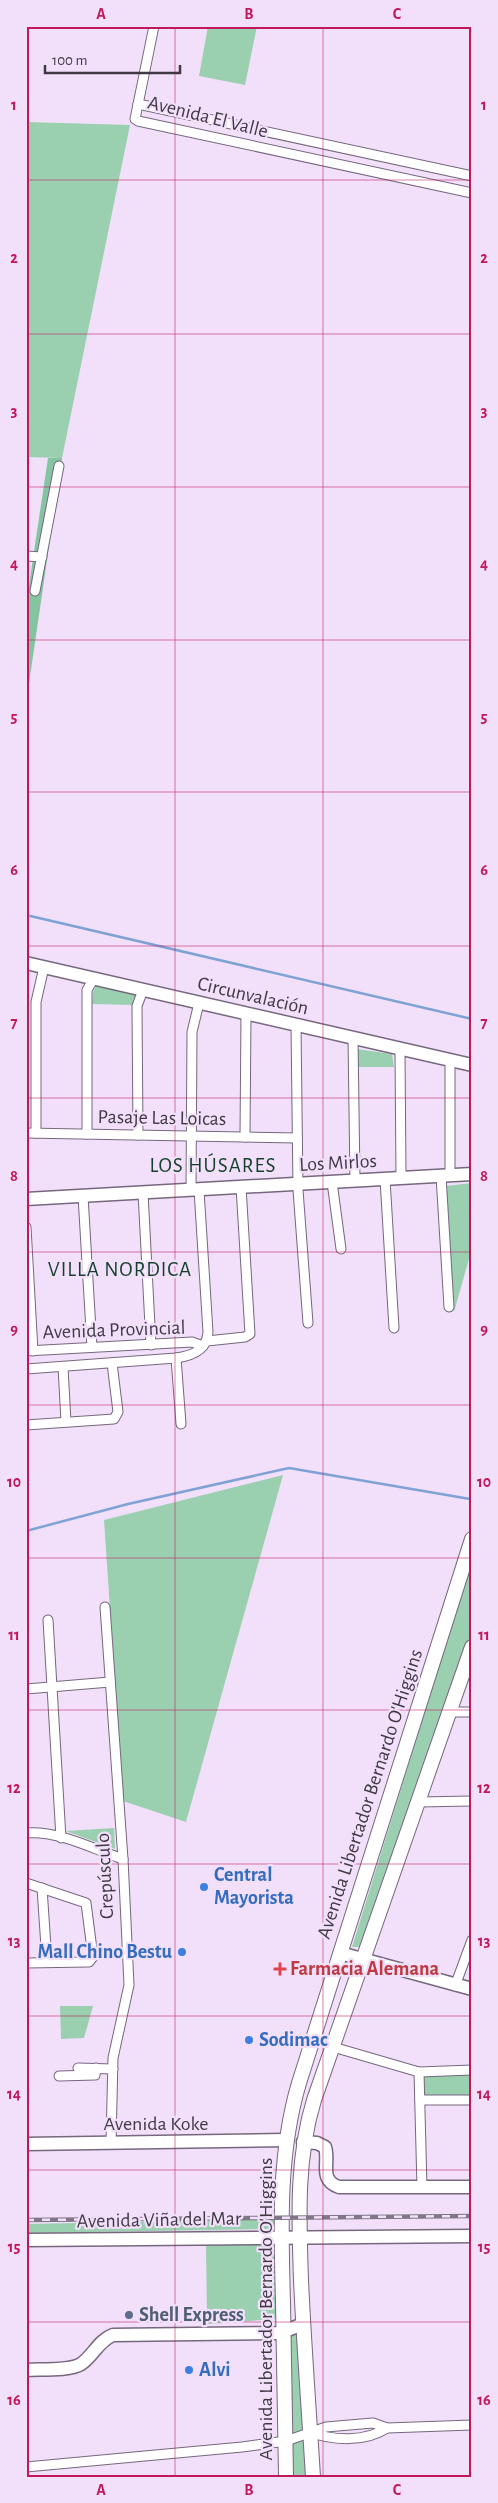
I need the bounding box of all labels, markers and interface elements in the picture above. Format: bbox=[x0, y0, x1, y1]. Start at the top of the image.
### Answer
text: A bbox=[96, 6, 106, 22]
text: B bbox=[244, 6, 254, 22]
text: C bbox=[393, 6, 402, 22]
scale bar bbox=[45, 42, 180, 74]
text: 100 m bbox=[52, 53, 87, 68]
street label: Avenida El Valle bbox=[146, 92, 270, 142]
text: 1 bbox=[11, 97, 17, 113]
text: 1 bbox=[481, 97, 487, 113]
text: 2 bbox=[10, 250, 18, 266]
text: 2 bbox=[480, 250, 488, 266]
text: 3 bbox=[11, 403, 18, 419]
text: 3 bbox=[481, 403, 488, 419]
text: 4 bbox=[10, 556, 18, 572]
text: 4 bbox=[480, 556, 488, 572]
text: 5 bbox=[11, 709, 18, 725]
text: 5 bbox=[481, 709, 488, 725]
text: 6 bbox=[10, 862, 18, 878]
text: 6 bbox=[480, 862, 488, 878]
street label: Circunvalación bbox=[196, 974, 310, 1018]
text: 7 bbox=[11, 1015, 18, 1031]
text: 7 bbox=[481, 1015, 488, 1031]
street label: Pasaje Las Loicas bbox=[97, 1107, 227, 1129]
street label: Los Mirlos bbox=[299, 1151, 377, 1175]
district label: LOS HÚSARES bbox=[150, 1153, 276, 1176]
text: 8 bbox=[10, 1168, 18, 1184]
text: 8 bbox=[480, 1168, 488, 1184]
district label: VILLA NORDICA bbox=[48, 1259, 192, 1280]
street label: Avenida Provincial bbox=[42, 1318, 186, 1342]
text: 9 bbox=[10, 1321, 18, 1337]
text: 9 bbox=[480, 1321, 488, 1337]
text: 10 bbox=[7, 1474, 21, 1490]
text: 10 bbox=[477, 1474, 491, 1490]
text: 11 bbox=[8, 1627, 20, 1643]
text: 11 bbox=[478, 1627, 490, 1643]
street label: Avenida Libertador Bernardo O'Higgins bbox=[314, 1647, 426, 1941]
text: 12 bbox=[7, 1780, 21, 1796]
text: 12 bbox=[477, 1780, 491, 1796]
street label: Crepúsculo bbox=[93, 1832, 117, 1920]
place label: Central Mayorista bbox=[214, 1865, 294, 1908]
marker: Central Mayorista bbox=[198, 1881, 210, 1893]
text: 13 bbox=[8, 1933, 20, 1949]
text: 13 bbox=[478, 1933, 490, 1949]
place label: Mall Chino Bestu bbox=[38, 1942, 173, 1962]
marker: Mall Chino Bestu bbox=[176, 1946, 188, 1958]
place label: Farmacia Alemana bbox=[290, 1959, 439, 1979]
marker: Farmacia Alemana bbox=[274, 1963, 286, 1975]
place label: Sodimac bbox=[259, 2030, 328, 2050]
marker: Sodimac bbox=[243, 2034, 255, 2046]
text: 14 bbox=[7, 2086, 21, 2102]
text: 14 bbox=[477, 2086, 491, 2102]
street label: Avenida Koke bbox=[104, 2114, 208, 2134]
street label: Avenida Libertador Bernardo O'Higgins bbox=[256, 2158, 276, 2460]
street label: Avenida Viña del Mar bbox=[77, 2209, 242, 2231]
text: 15 bbox=[8, 2239, 20, 2255]
text: 15 bbox=[478, 2239, 490, 2255]
place label: Shell Express bbox=[139, 2305, 244, 2325]
marker: Shell Express bbox=[123, 2309, 135, 2321]
place label: Alvi bbox=[199, 2360, 231, 2380]
marker: Alvi bbox=[183, 2364, 195, 2376]
text: 16 bbox=[7, 2392, 21, 2408]
text: 16 bbox=[477, 2392, 491, 2408]
text: A bbox=[96, 2482, 106, 2498]
text: B bbox=[244, 2482, 254, 2498]
text: C bbox=[393, 2482, 402, 2498]

